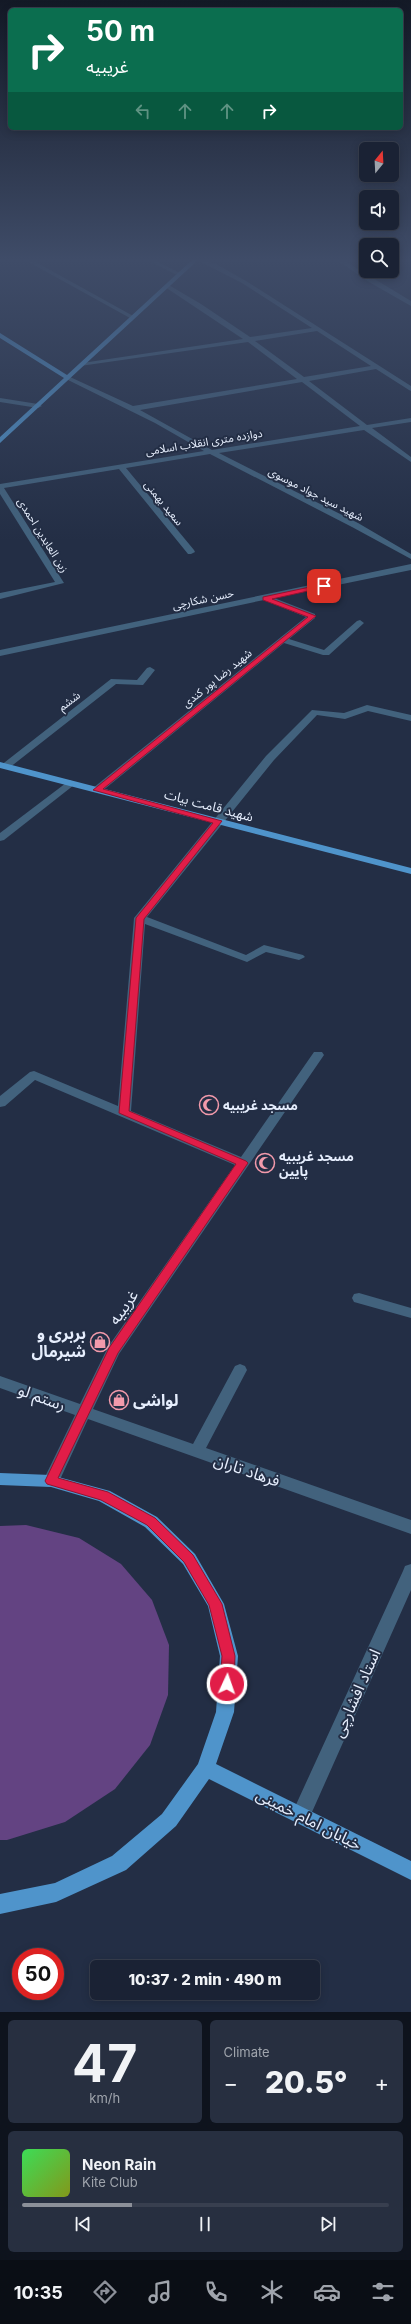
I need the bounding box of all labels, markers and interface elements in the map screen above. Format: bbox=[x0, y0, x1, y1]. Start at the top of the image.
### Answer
text: 50 m bbox=[86, 14, 155, 48]
icon: right bbox=[20, 24, 72, 76]
text: غریبیه bbox=[86, 56, 129, 77]
icon: left bbox=[132, 100, 154, 122]
icon: ahead bbox=[174, 100, 196, 122]
icon: ahead bbox=[216, 100, 238, 122]
icon: right bbox=[258, 100, 280, 122]
north arrow bbox=[359, 142, 399, 182]
map controls bbox=[359, 142, 399, 278]
button: sound bbox=[359, 190, 399, 230]
button: search bbox=[359, 238, 399, 278]
street label: دوازده متری انقلاب اسلامی bbox=[144, 426, 264, 458]
street label: شهید سید جواد موسوی bbox=[266, 464, 366, 524]
street label: سعید بهمنی bbox=[141, 478, 187, 529]
street label: زین العابدین احمدی bbox=[14, 495, 72, 575]
pin bbox=[307, 569, 341, 603]
icon: arrive bbox=[313, 575, 335, 597]
street label: حسن شکارچی bbox=[171, 586, 236, 613]
street label: شهید رضا پور کندی bbox=[179, 645, 256, 711]
street label: ششم bbox=[55, 688, 84, 716]
street label: شهید قامت بیات bbox=[162, 785, 255, 826]
mosque icon: مسجد غریبیه bbox=[198, 1094, 220, 1116]
place label: مسجد غریبیه bbox=[223, 1097, 298, 1113]
place label: مسجد غریبیه پایین bbox=[279, 1148, 354, 1180]
mosque icon: مسجد غریبیه پایین bbox=[254, 1152, 276, 1174]
street label: غریبیه bbox=[104, 1286, 142, 1328]
place label: بربری و شیرمال bbox=[31, 1323, 86, 1361]
shop icon: بربری و شیرمال bbox=[89, 1331, 111, 1353]
street label: رستم لو bbox=[14, 1379, 68, 1418]
shop icon: لواشی bbox=[108, 1389, 130, 1411]
place label: لواشی bbox=[133, 1390, 179, 1410]
street label: فرهاد تاران bbox=[211, 1449, 283, 1491]
street label: استاد افشارچی bbox=[328, 1646, 385, 1741]
position arrow bbox=[206, 1663, 248, 1705]
street label: خیابان امام خمینی bbox=[252, 1784, 365, 1857]
speed limit sign: 50 bbox=[12, 1948, 64, 2000]
text: 10:37 · 2 min · 490 m bbox=[128, 1970, 282, 1989]
text: 47 bbox=[72, 2032, 137, 2095]
text: Climate bbox=[224, 2044, 270, 2060]
text: 20.5° bbox=[265, 2064, 348, 2100]
text: − bbox=[224, 2070, 238, 2096]
text: + bbox=[374, 2070, 389, 2096]
text: km/h bbox=[89, 2090, 120, 2106]
text: Neon Rain bbox=[82, 2155, 156, 2174]
text: Kite Club bbox=[82, 2174, 138, 2190]
icon: previous bbox=[72, 2213, 94, 2235]
icon: pause bbox=[194, 2213, 216, 2235]
icon: next bbox=[317, 2213, 339, 2235]
icon: directions bbox=[91, 2278, 119, 2306]
icon: music bbox=[146, 2278, 174, 2306]
icon: phone bbox=[202, 2278, 230, 2306]
icon: climate bbox=[258, 2278, 286, 2306]
icon: car bbox=[313, 2278, 341, 2306]
icon: filters bbox=[369, 2278, 397, 2306]
text: 10:35 bbox=[14, 2282, 63, 2303]

